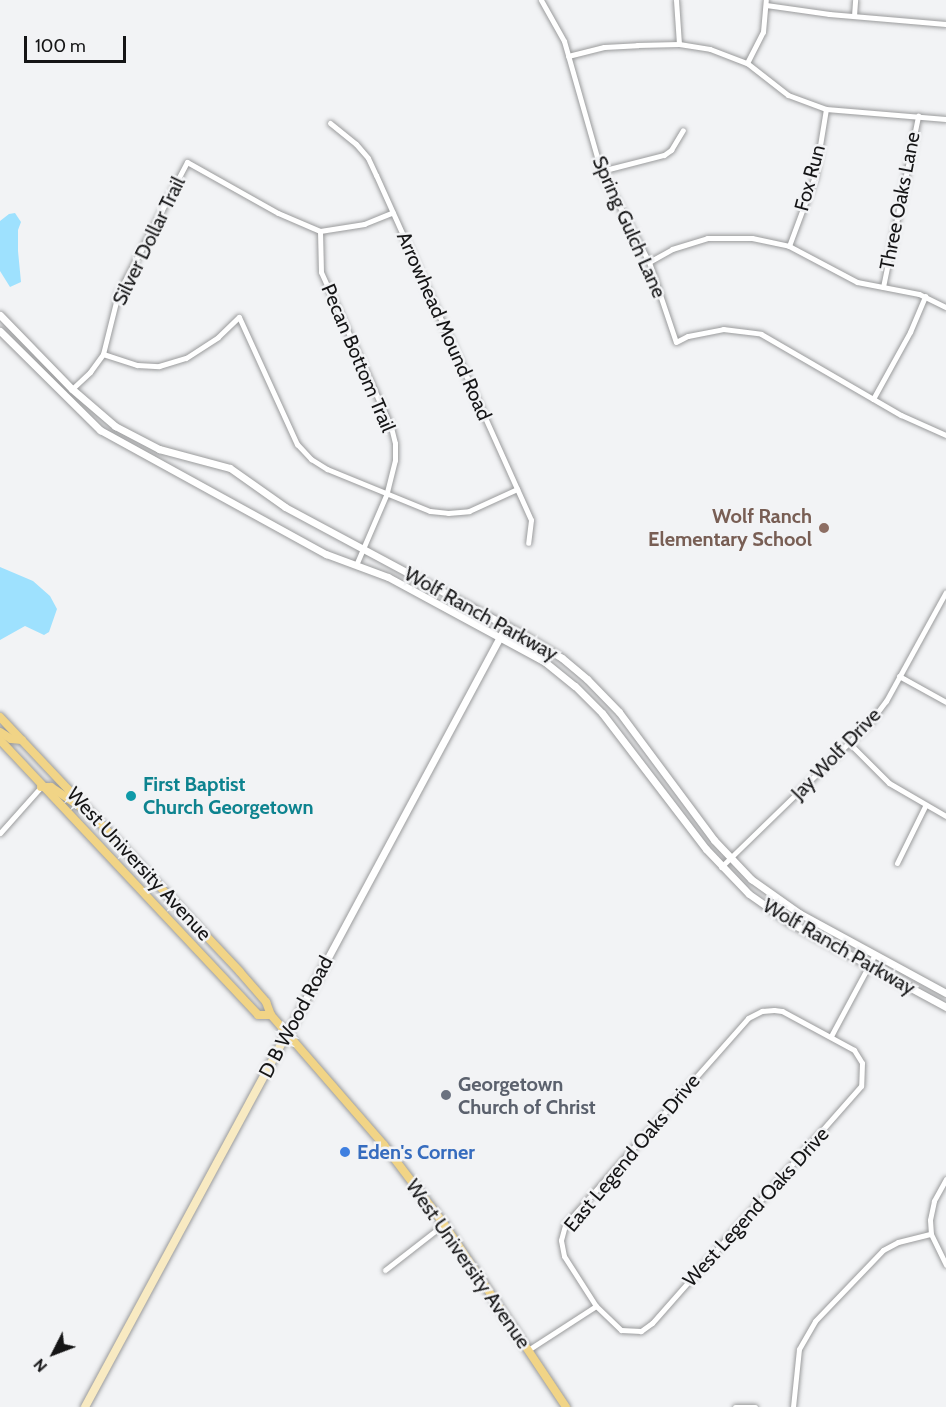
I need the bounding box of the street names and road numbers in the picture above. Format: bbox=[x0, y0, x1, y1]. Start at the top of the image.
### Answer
street label: Three Oaks Lane bbox=[875, 130, 925, 272]
street label: Fox Run bbox=[790, 142, 830, 214]
street label: Spring Gulch Lane bbox=[587, 152, 671, 302]
street label: Silver Dollar Trail bbox=[108, 173, 190, 309]
street label: Arrowhead Mound Road bbox=[392, 228, 496, 424]
street label: Pecan Bottom Trail bbox=[316, 280, 400, 436]
street label: Wolf Ranch Parkway bbox=[400, 562, 562, 666]
street label: Jay Wolf Drive bbox=[786, 703, 886, 805]
street label: West University Avenue bbox=[62, 782, 216, 946]
street label: Wolf Ranch Parkway bbox=[759, 894, 919, 1000]
street label: D B Wood Road bbox=[254, 952, 338, 1082]
street label: East Legend Oaks Drive bbox=[559, 1069, 705, 1237]
street label: West Legend Oaks Drive bbox=[678, 1122, 834, 1292]
street label: West University Avenue bbox=[401, 1175, 535, 1353]

